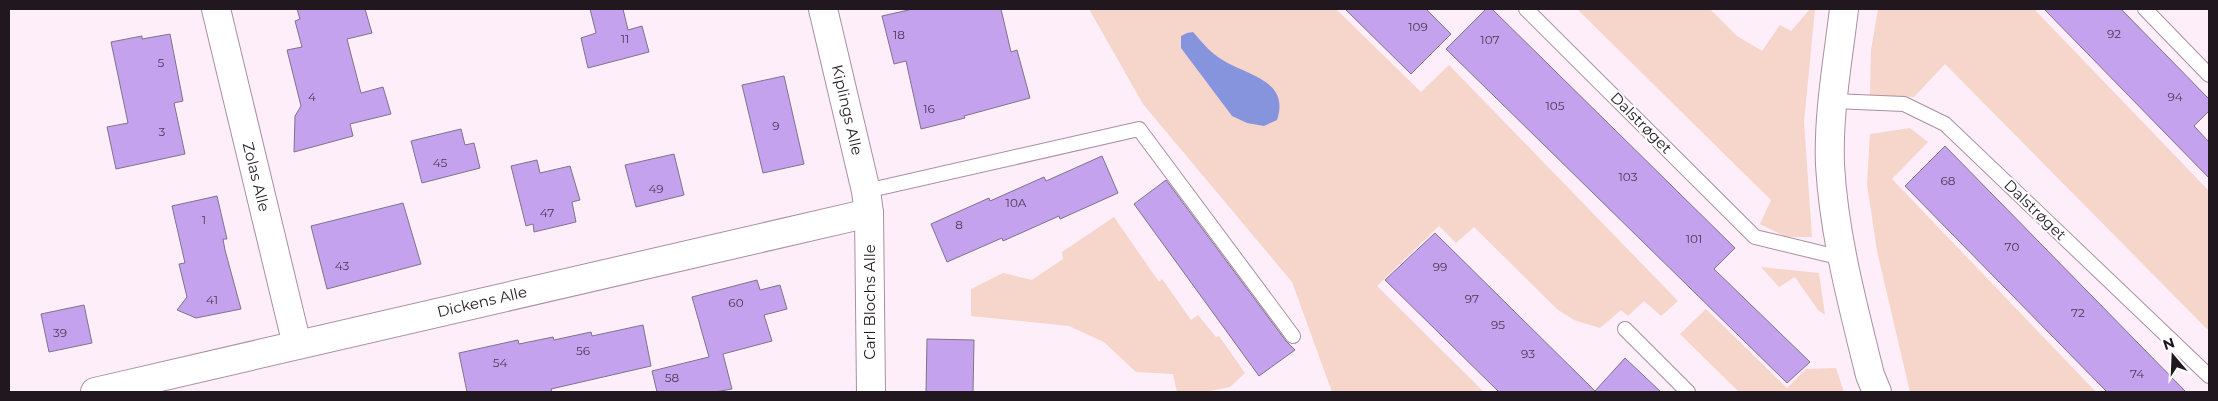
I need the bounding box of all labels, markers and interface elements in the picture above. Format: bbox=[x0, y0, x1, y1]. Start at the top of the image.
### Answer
house number: 109 bbox=[1408, 19, 1428, 34]
house number: 92 bbox=[2107, 26, 2121, 41]
house number: 18 bbox=[893, 27, 905, 42]
house number: 11 bbox=[621, 31, 629, 46]
house number: 107 bbox=[1480, 32, 1500, 47]
house number: 5 bbox=[158, 55, 165, 70]
street label: Kiplings Alle bbox=[828, 63, 867, 157]
street label: Dalstrøget bbox=[1607, 88, 1676, 157]
house number: 4 bbox=[308, 89, 316, 104]
house number: 94 bbox=[2167, 89, 2183, 104]
house number: 105 bbox=[1545, 98, 1565, 113]
house number: 16 bbox=[923, 101, 935, 116]
house number: 9 bbox=[772, 118, 780, 133]
house number: 3 bbox=[159, 124, 166, 139]
street label: Zolas Alle bbox=[239, 140, 274, 214]
house number: 45 bbox=[433, 155, 448, 170]
house number: 103 bbox=[1619, 169, 1638, 184]
house number: 68 bbox=[1941, 173, 1956, 188]
street label: Dalstrøget bbox=[2000, 175, 2070, 244]
house number: 49 bbox=[648, 181, 664, 196]
house number: 10A bbox=[1006, 195, 1027, 210]
house number: 47 bbox=[540, 205, 554, 220]
house number: 1 bbox=[202, 212, 206, 227]
house number: 8 bbox=[955, 217, 963, 232]
house number: 101 bbox=[1686, 231, 1702, 246]
house number: 70 bbox=[2005, 239, 2019, 254]
street label: Carl Blochs Alle bbox=[860, 244, 879, 360]
house number: 43 bbox=[335, 258, 349, 273]
house number: 99 bbox=[1433, 259, 1447, 274]
street label: Dickens Alle bbox=[435, 282, 529, 321]
house number: 97 bbox=[1465, 291, 1479, 306]
house number: 41 bbox=[206, 292, 218, 307]
house number: 60 bbox=[728, 295, 744, 310]
house number: 72 bbox=[2071, 305, 2085, 320]
house number: 95 bbox=[1491, 317, 1505, 332]
house number: 39 bbox=[53, 325, 67, 340]
north arrow bbox=[2148, 331, 2198, 381]
text: N bbox=[2160, 333, 2177, 354]
house number: 56 bbox=[576, 343, 590, 358]
house number: 93 bbox=[1521, 346, 1535, 361]
house number: 54 bbox=[493, 355, 507, 370]
house number: 74 bbox=[2130, 366, 2144, 381]
house number: 58 bbox=[665, 370, 680, 385]

